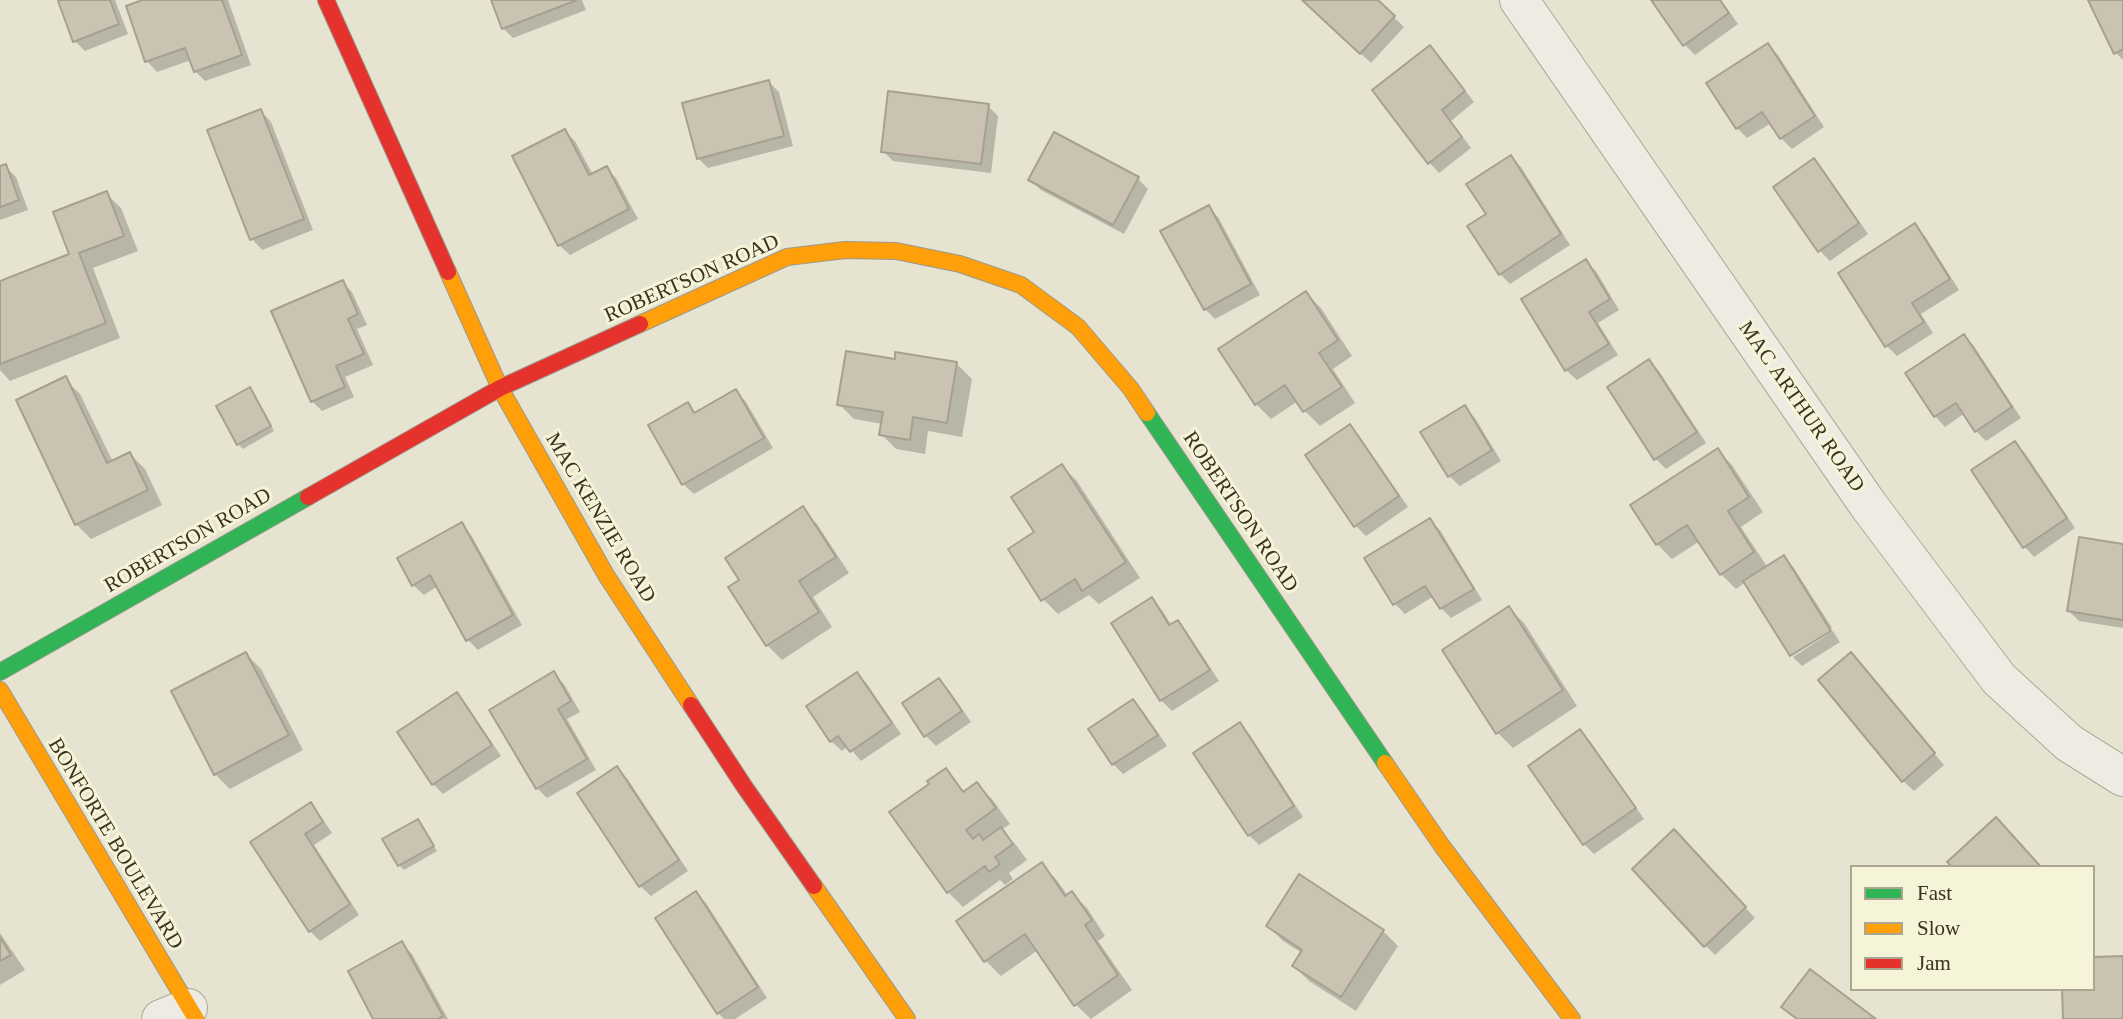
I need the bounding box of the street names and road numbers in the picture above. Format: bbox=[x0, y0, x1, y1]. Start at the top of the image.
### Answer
street label: ROBERTSON ROAD bbox=[601, 229, 783, 329]
street label: MAC ARTHUR ROAD bbox=[1732, 317, 1870, 497]
street label: ROBERTSON ROAD bbox=[1177, 427, 1303, 597]
street label: MAC KENZIE ROAD bbox=[539, 429, 661, 607]
street label: ROBERTSON ROAD bbox=[100, 483, 276, 599]
street label: BONFORTE BOULEVARD bbox=[42, 734, 188, 954]

